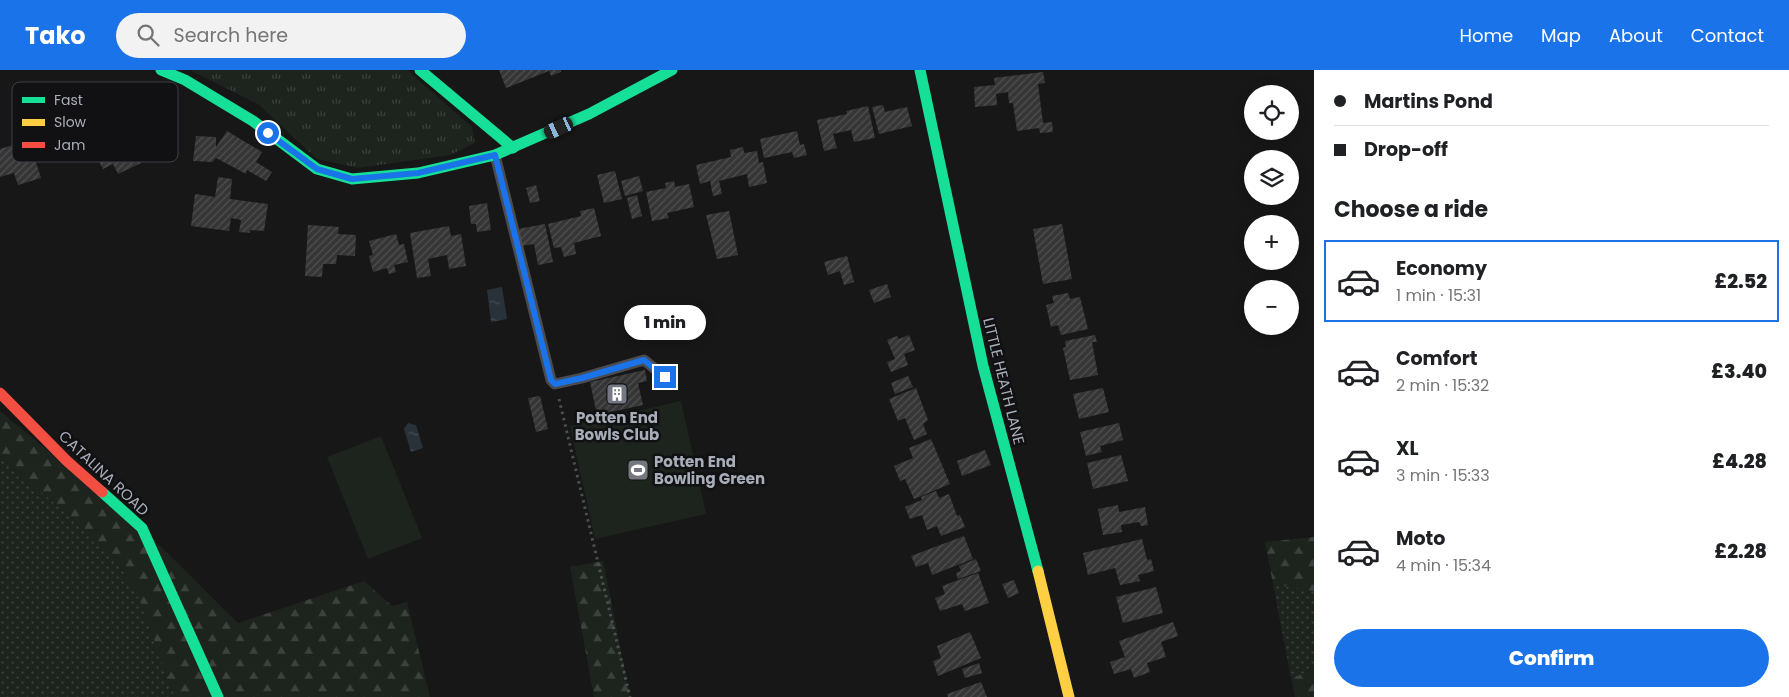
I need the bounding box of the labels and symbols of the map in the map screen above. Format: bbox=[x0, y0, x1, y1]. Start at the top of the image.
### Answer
legend bbox=[12, 82, 178, 162]
text: Fast bbox=[54, 90, 83, 110]
text: Slow bbox=[54, 112, 87, 132]
car bbox=[542, 115, 575, 141]
route start bbox=[257, 122, 279, 144]
text: Jam bbox=[54, 135, 85, 155]
callout: 1 min bbox=[624, 304, 706, 340]
street label: LITTLE HEATH LANE bbox=[978, 315, 1030, 447]
route end bbox=[654, 366, 676, 388]
building icon: Potten End Bowls Club bbox=[605, 382, 629, 406]
place label: Potten End Bowls Club bbox=[575, 407, 659, 445]
street label: CATALINA ROAD bbox=[54, 426, 154, 520]
place label: Potten End Bowling Green bbox=[654, 451, 765, 489]
sports icon: Potten End Bowling Green bbox=[626, 458, 650, 482]

